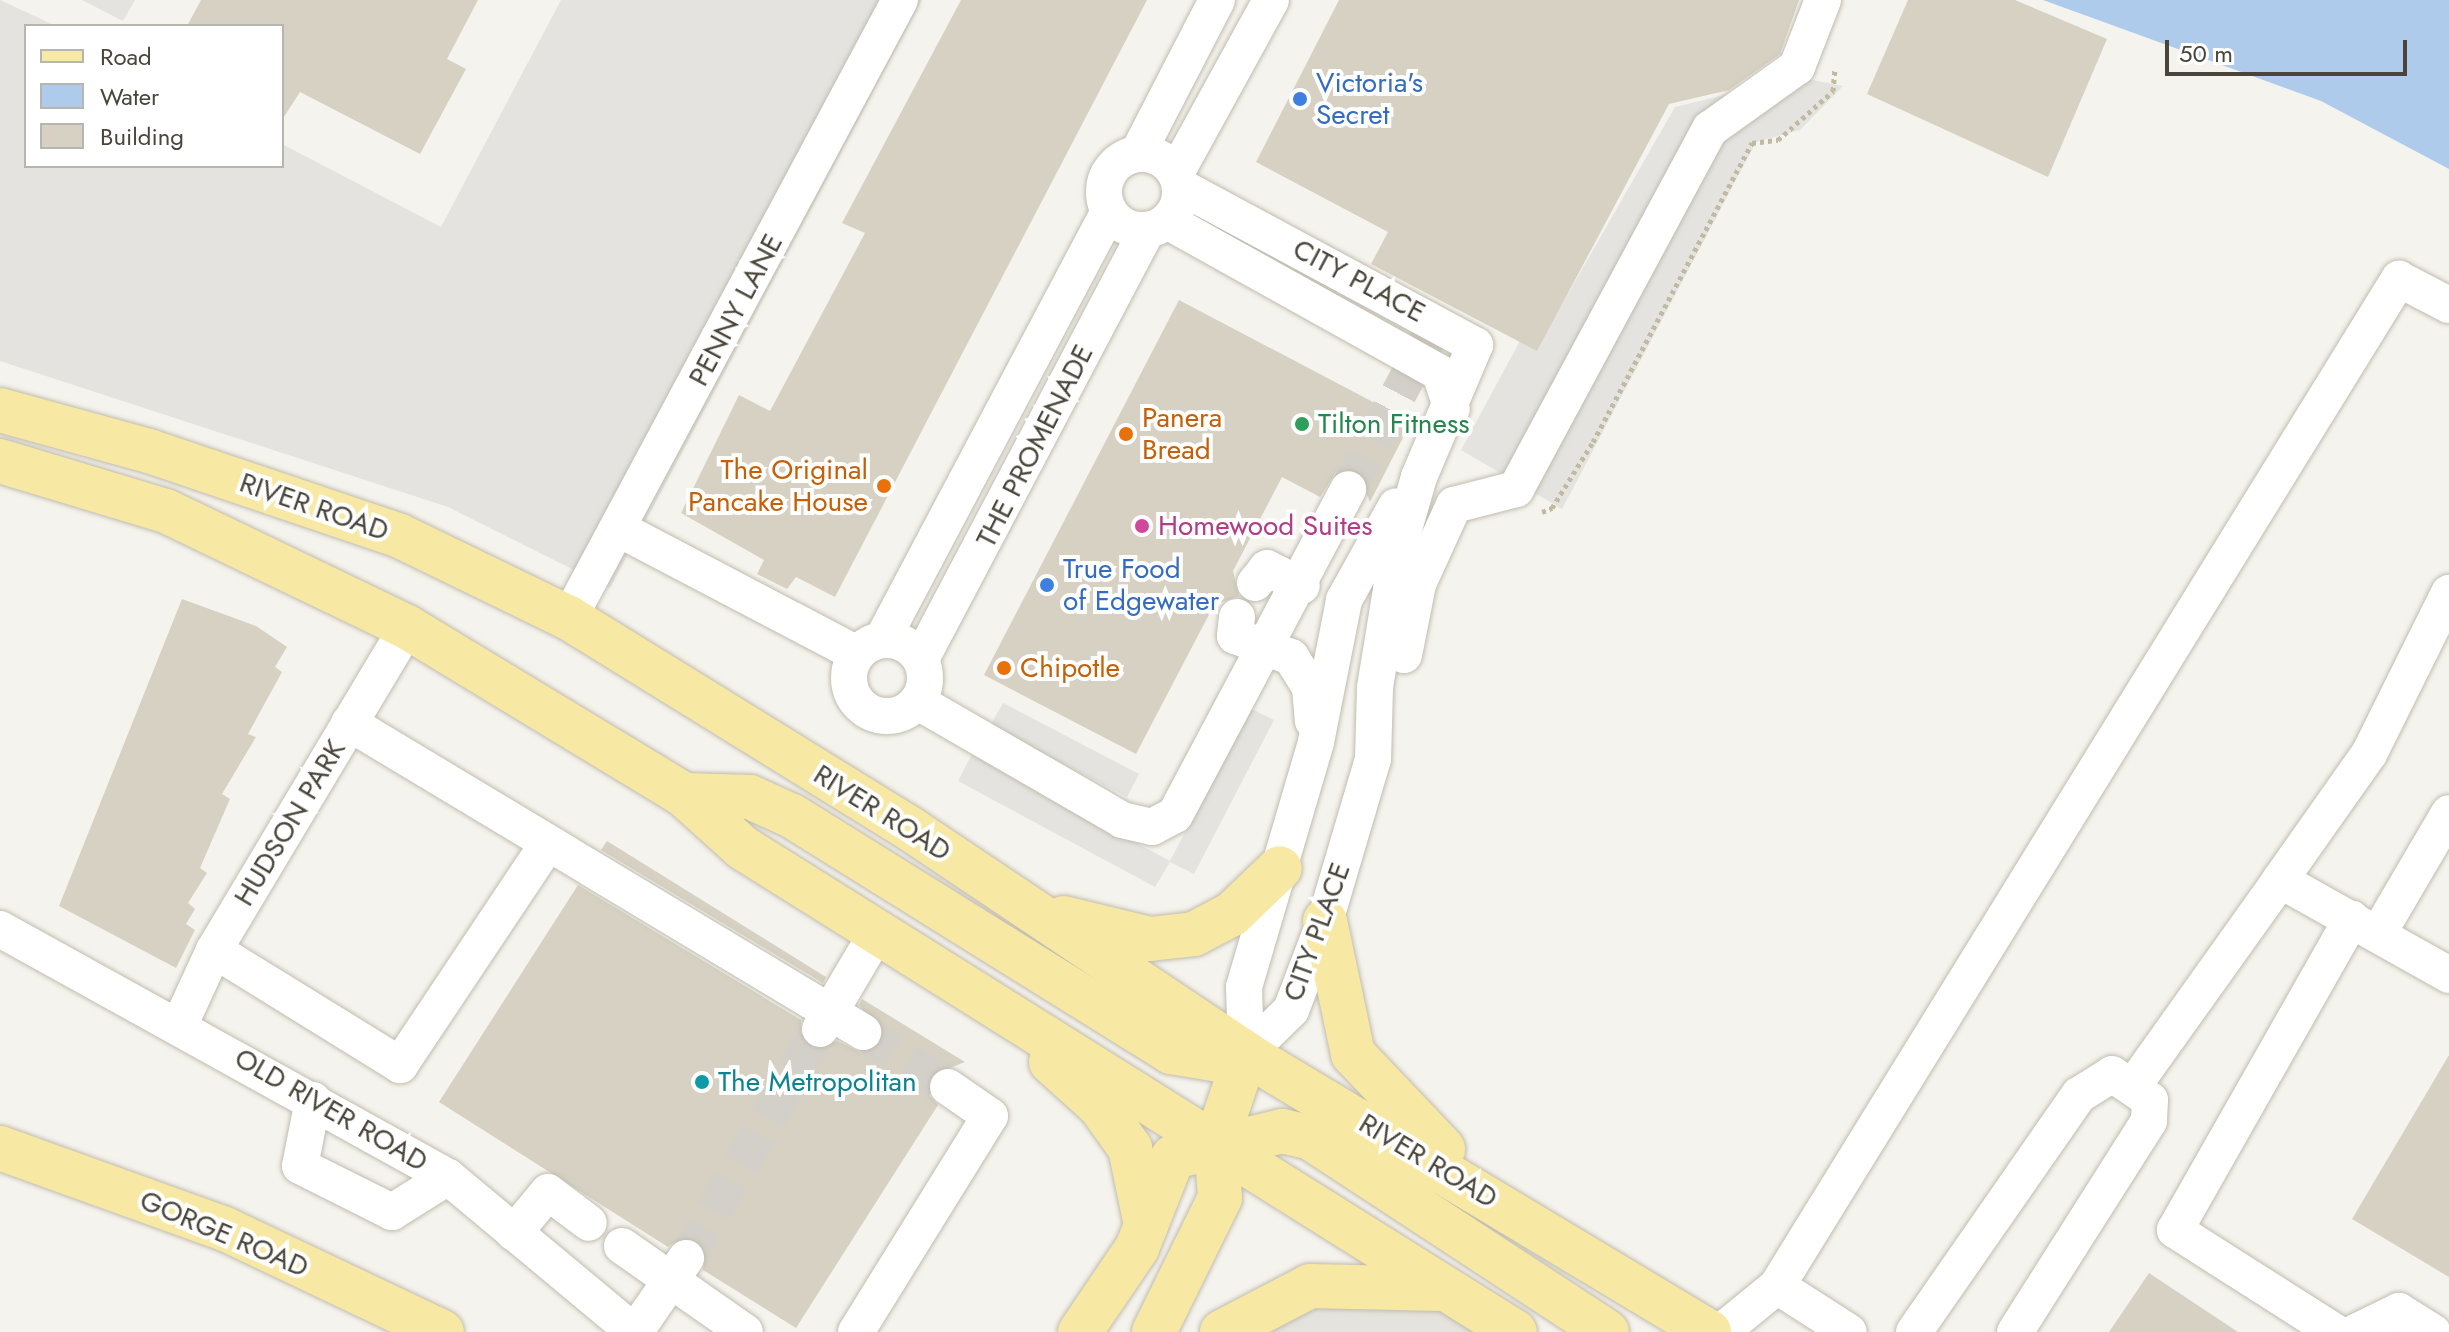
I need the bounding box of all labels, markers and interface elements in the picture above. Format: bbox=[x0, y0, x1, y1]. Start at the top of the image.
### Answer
legend bbox=[24, 24, 284, 168]
scale bar bbox=[2169, 24, 2411, 74]
text: 50 m bbox=[2179, 36, 2233, 71]
text: Road bbox=[100, 39, 152, 74]
place label: Victoria's Secret bbox=[1316, 66, 1423, 132]
text: Water bbox=[100, 79, 159, 114]
marker: Victoria's Secret bbox=[1291, 90, 1309, 108]
text: Building bbox=[100, 119, 184, 154]
street label: PENNY LANE bbox=[682, 228, 790, 392]
street label: CITY PLACE bbox=[1287, 232, 1431, 330]
street label: THE PROMENADE bbox=[969, 339, 1101, 553]
place label: Panera Bread bbox=[1142, 401, 1222, 467]
place label: Tilton Fitness bbox=[1318, 407, 1470, 441]
marker: Tilton Fitness bbox=[1293, 415, 1311, 433]
marker: Panera Bread bbox=[1117, 425, 1135, 443]
place label: The Original Pancake House bbox=[688, 453, 868, 519]
street label: RIVER ROAD bbox=[235, 466, 393, 548]
marker: The Original Pancake House bbox=[875, 477, 893, 495]
place label: Homewood Suites bbox=[1158, 509, 1372, 543]
marker: Homewood Suites bbox=[1133, 517, 1151, 535]
place label: True Food of Edgewater bbox=[1063, 552, 1219, 618]
marker: True Food of Edgewater bbox=[1038, 576, 1056, 594]
place label: Chipotle bbox=[1020, 651, 1120, 685]
marker: Chipotle bbox=[995, 659, 1013, 677]
street label: HUDSON PARK bbox=[227, 734, 353, 912]
street label: RIVER ROAD bbox=[807, 758, 957, 868]
street label: CITY PLACE bbox=[1276, 858, 1358, 1006]
street label: OLD RIVER ROAD bbox=[229, 1041, 433, 1179]
place label: The Metropolitan bbox=[718, 1065, 917, 1099]
marker: The Metropolitan bbox=[693, 1073, 711, 1091]
street label: RIVER ROAD bbox=[1353, 1107, 1503, 1215]
street label: GORGE ROAD bbox=[135, 1183, 313, 1285]

